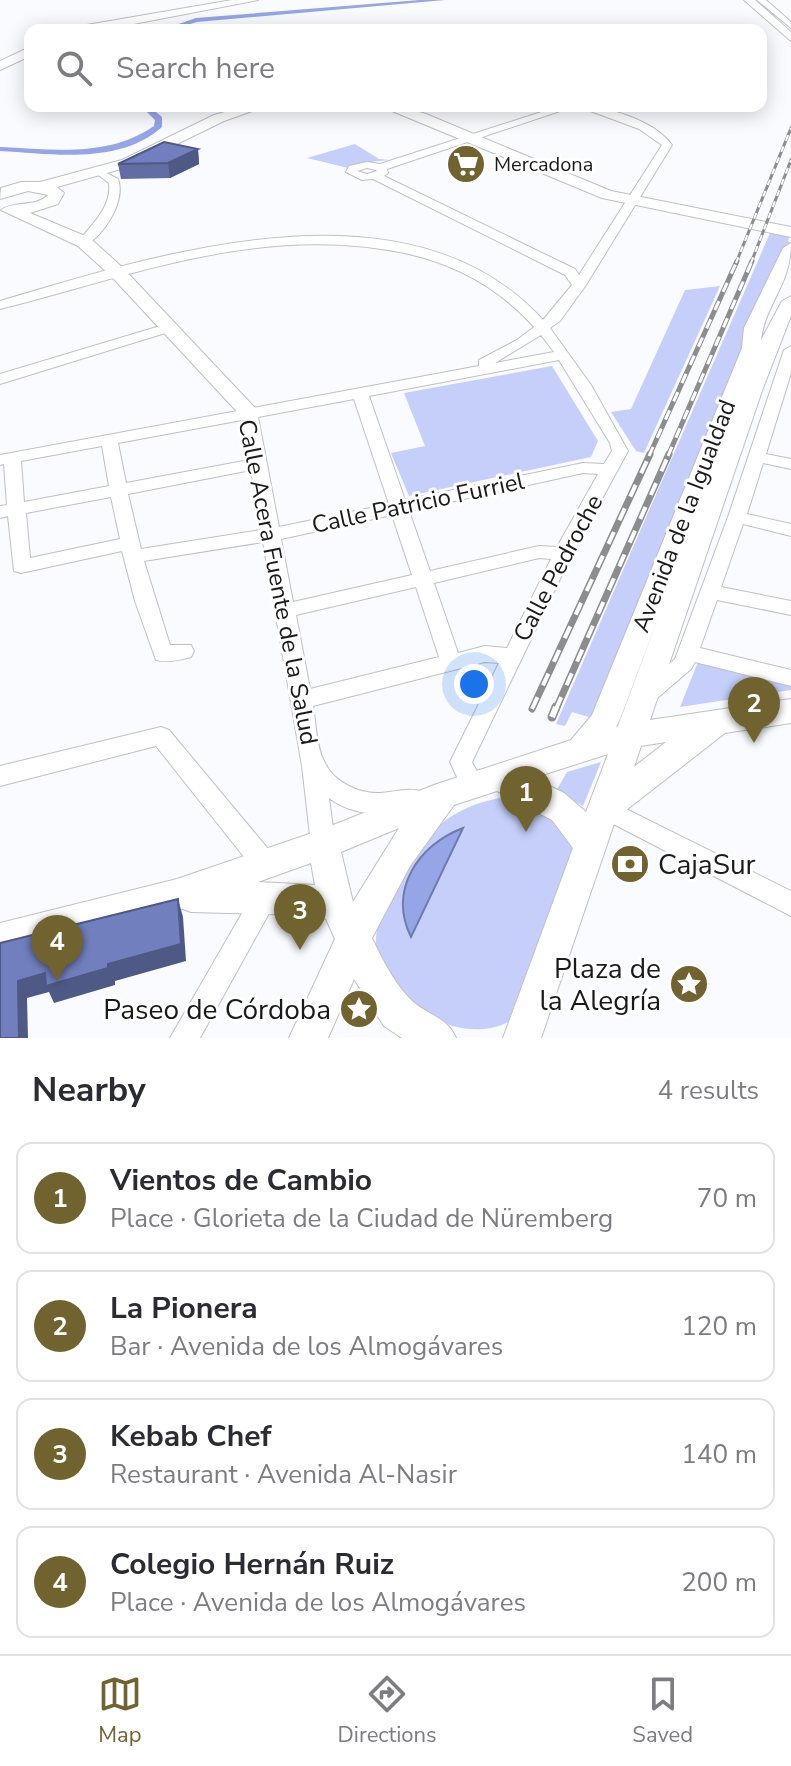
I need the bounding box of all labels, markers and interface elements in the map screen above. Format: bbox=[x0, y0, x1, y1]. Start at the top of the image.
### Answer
search box bbox=[24, 24, 767, 112]
icon: search bbox=[52, 46, 96, 90]
text: Search here bbox=[116, 48, 275, 89]
supermarket icon: Mercadona bbox=[445, 143, 487, 185]
place label: Mercadona bbox=[494, 151, 593, 178]
street label: Avenida de la Igualdad bbox=[625, 395, 743, 637]
street label: Calle Acera Fuente de la Salud bbox=[231, 417, 325, 747]
street label: Calle Patricio Furriel bbox=[309, 465, 527, 541]
street label: Calle Pedroche bbox=[506, 489, 610, 647]
your location bbox=[454, 664, 494, 704]
pin: 2 bbox=[728, 677, 780, 743]
pin: 1 bbox=[500, 766, 552, 832]
bank icon: CajaSur bbox=[609, 843, 651, 885]
place label: CajaSur bbox=[658, 846, 756, 884]
pin: 3 bbox=[274, 884, 326, 950]
pin: 4 bbox=[31, 915, 83, 981]
place label: Plaza de la Alegría bbox=[539, 950, 661, 1020]
place icon: Plaza de la Alegría bbox=[668, 963, 710, 1005]
place icon: Paseo de Córdoba bbox=[338, 988, 380, 1030]
place label: Paseo de Córdoba bbox=[103, 991, 331, 1029]
text: Nearby bbox=[32, 1067, 146, 1113]
text: 4 results bbox=[658, 1073, 759, 1108]
text: Vientos de Cambio bbox=[110, 1160, 372, 1201]
text: 1 bbox=[52, 1181, 68, 1216]
text: 70 m bbox=[697, 1181, 757, 1216]
text: Place · Glorieta de la Ciudad de Nüremberg bbox=[110, 1201, 613, 1236]
text: La Pionera bbox=[110, 1288, 258, 1329]
text: 2 bbox=[52, 1309, 68, 1344]
text: 120 m bbox=[681, 1309, 757, 1344]
text: Bar · Avenida de los Almogávares bbox=[110, 1329, 503, 1364]
text: Kebab Chef bbox=[110, 1416, 271, 1457]
text: 3 bbox=[52, 1437, 68, 1472]
text: 140 m bbox=[681, 1437, 757, 1472]
text: Restaurant · Avenida Al-Nasir bbox=[110, 1457, 457, 1492]
text: Colegio Hernán Ruiz bbox=[110, 1544, 394, 1585]
text: 4 bbox=[52, 1565, 68, 1600]
text: 200 m bbox=[681, 1565, 757, 1600]
text: Place · Avenida de los Almogávares bbox=[110, 1585, 526, 1620]
tab: Map bbox=[98, 1672, 142, 1750]
tab: Directions bbox=[338, 1672, 437, 1750]
tab: Saved bbox=[632, 1672, 693, 1750]

